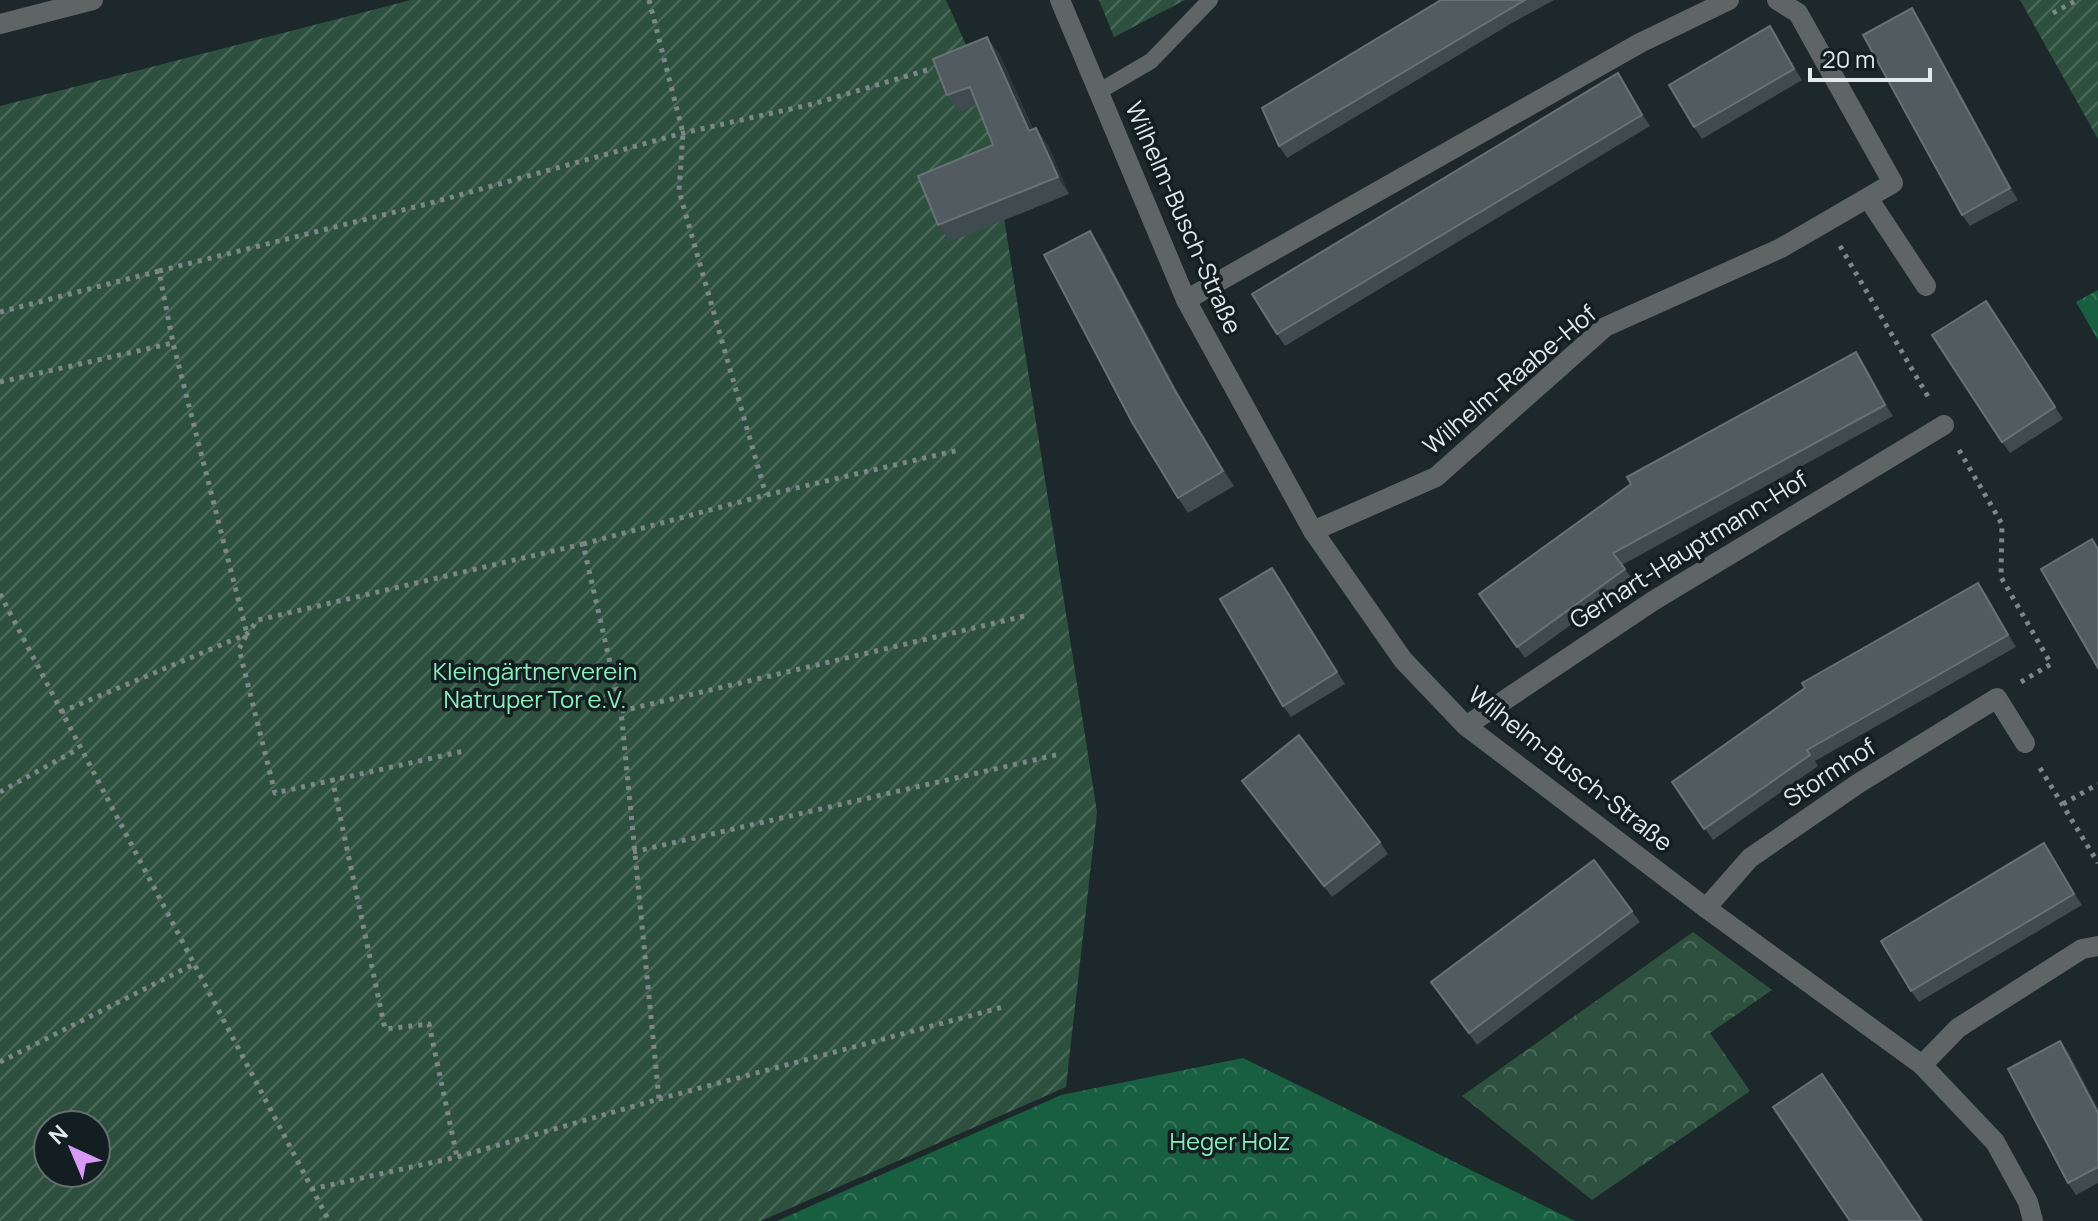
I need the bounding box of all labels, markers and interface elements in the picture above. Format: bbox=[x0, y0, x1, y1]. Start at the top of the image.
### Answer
scale bar bbox=[1810, 32, 1930, 82]
text: 20 m bbox=[1822, 42, 1875, 75]
street label: Wilhelm-Busch-Straße bbox=[1118, 96, 1250, 339]
street label: Wilhelm-Raabe-Hof bbox=[1415, 296, 1603, 461]
street label: Gerhart-Hauptmann-Hof bbox=[1563, 462, 1814, 636]
park label: Kleingärtnerverein Natruper Tor e.V. bbox=[433, 654, 637, 715]
street label: Wilhelm-Busch-Straße bbox=[1462, 678, 1680, 858]
street label: Stormhof bbox=[1777, 729, 1882, 814]
north arrow bbox=[32, 1109, 112, 1189]
text: N bbox=[42, 1118, 74, 1151]
park label: Heger Holz bbox=[1169, 1124, 1291, 1157]

